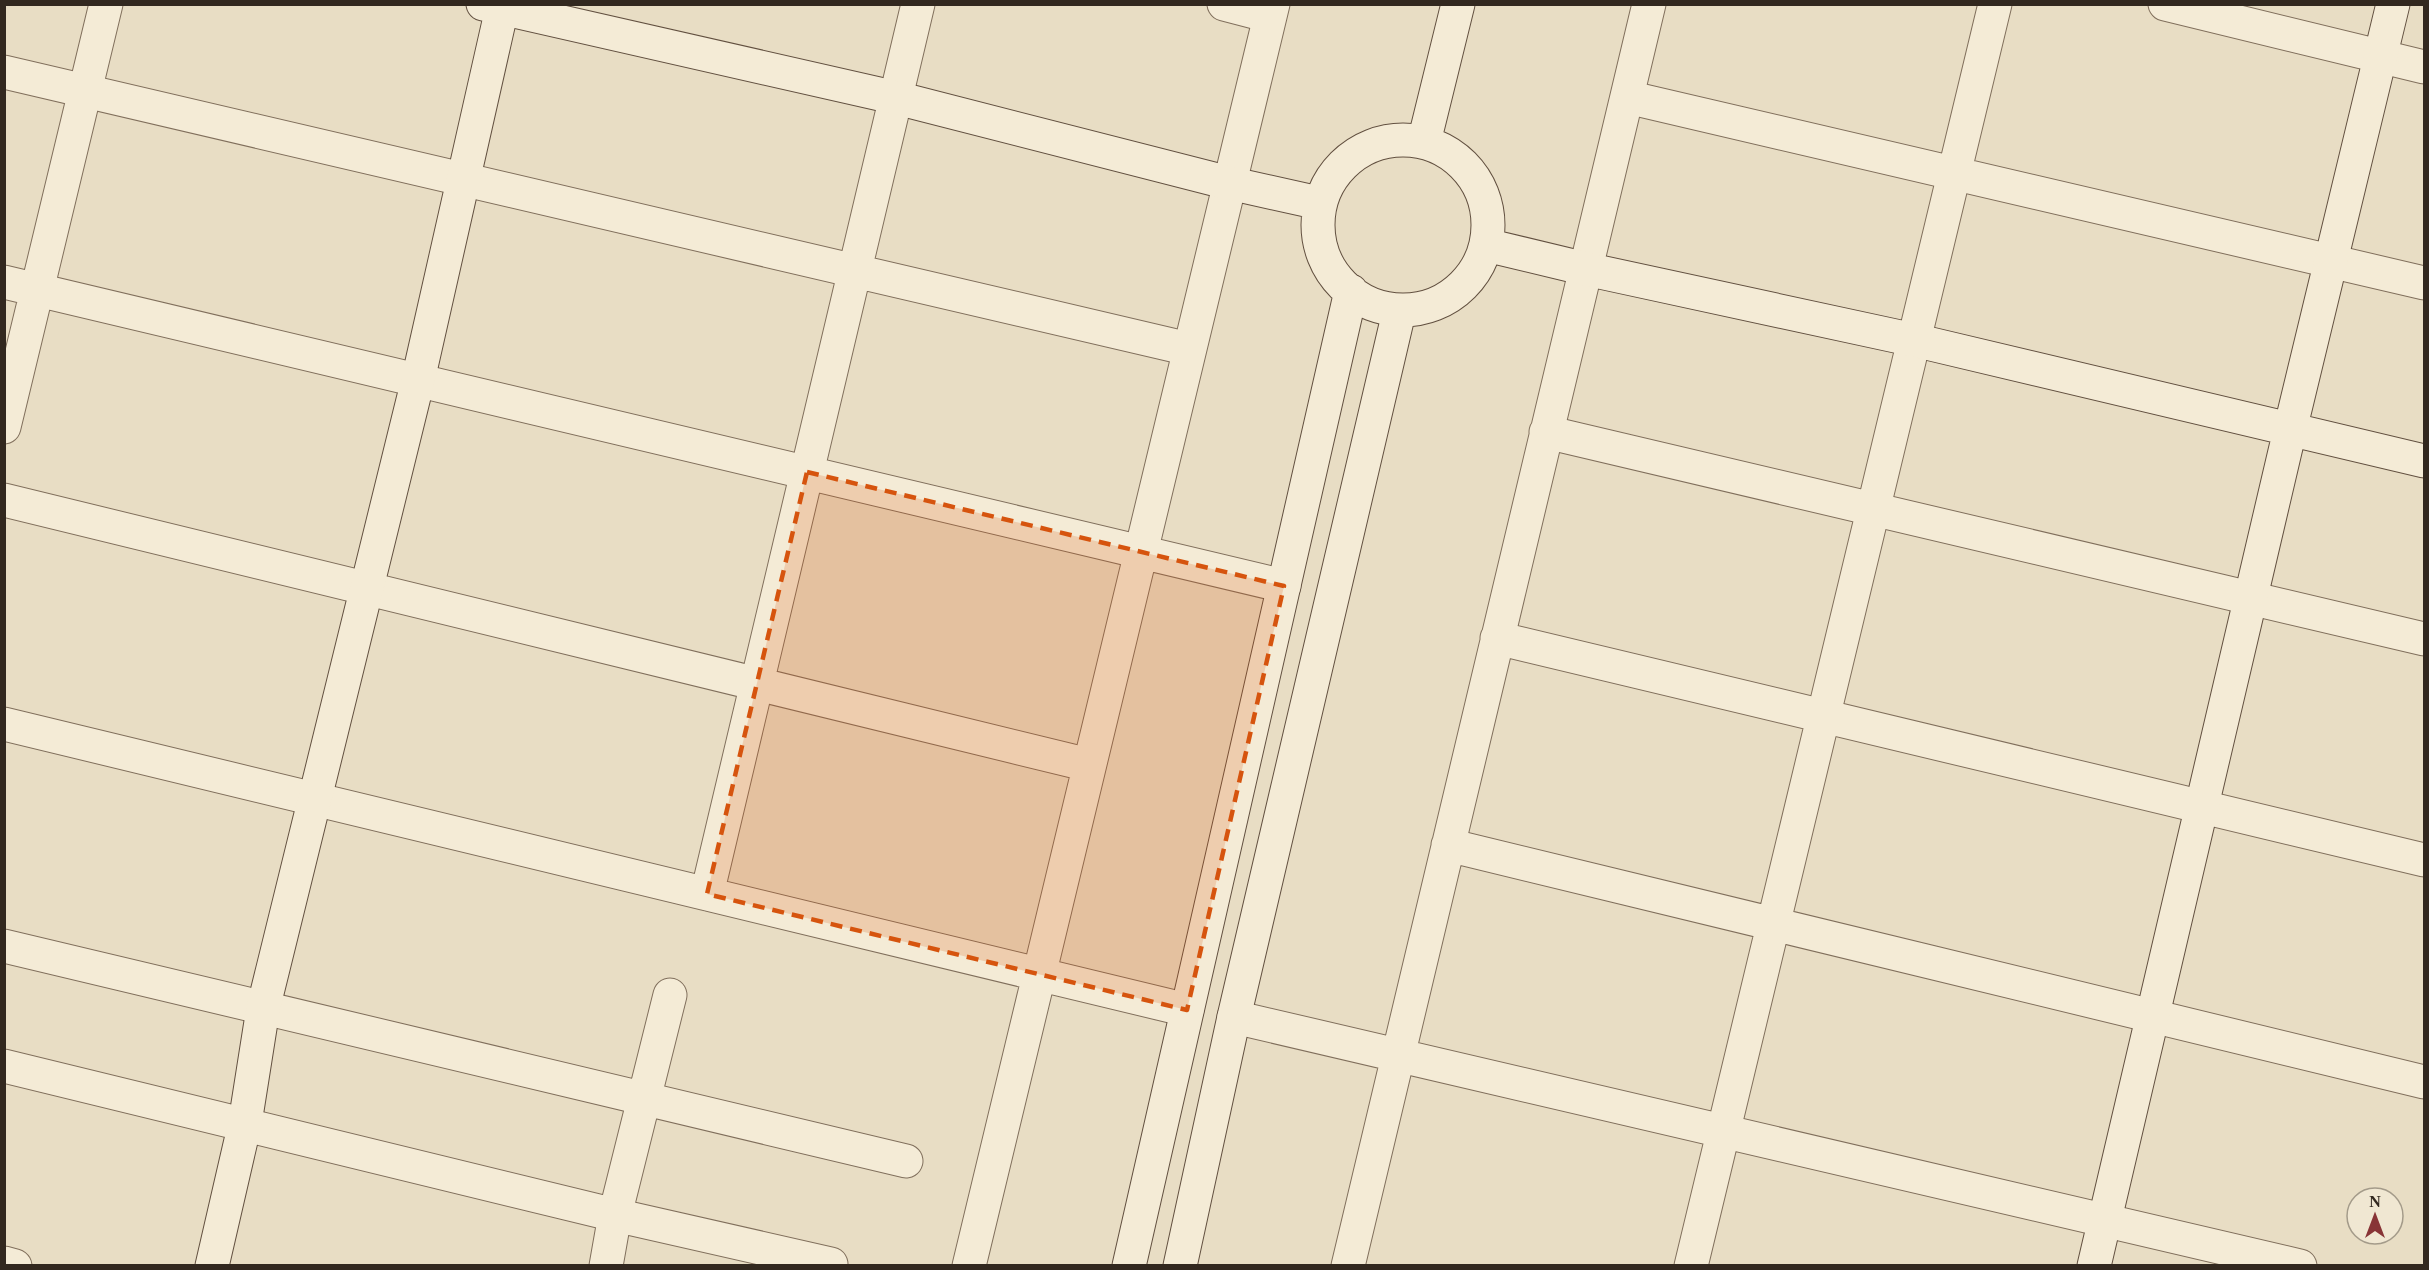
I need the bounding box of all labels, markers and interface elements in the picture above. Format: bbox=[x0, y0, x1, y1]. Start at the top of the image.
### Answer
north arrow bbox=[2345, 1186, 2405, 1246]
text: N bbox=[2369, 1193, 2381, 1210]

